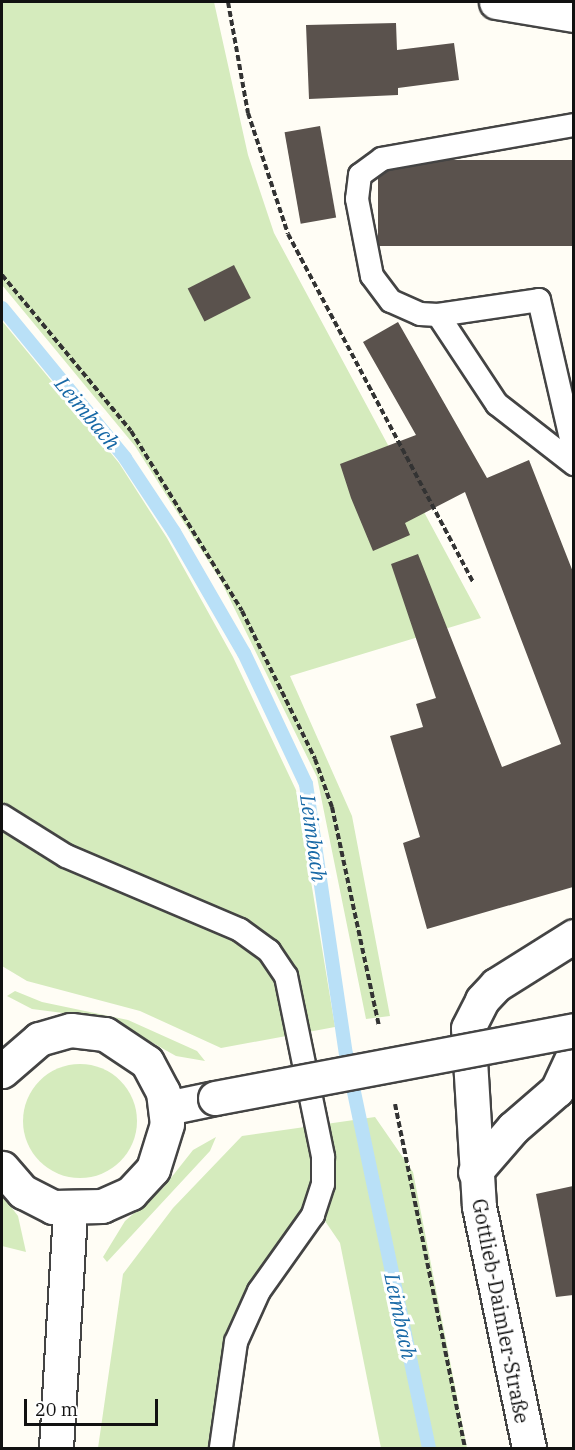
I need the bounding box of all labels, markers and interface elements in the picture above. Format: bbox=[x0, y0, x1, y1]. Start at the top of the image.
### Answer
water label: Leimbach bbox=[50, 371, 126, 455]
water label: Leimbach bbox=[295, 793, 333, 883]
street label: Gottlieb-Daimler-Straße bbox=[467, 1197, 535, 1425]
water label: Leimbach bbox=[380, 1271, 422, 1361]
scale bar bbox=[27, 1387, 160, 1425]
text: 20 m bbox=[35, 1398, 78, 1421]

